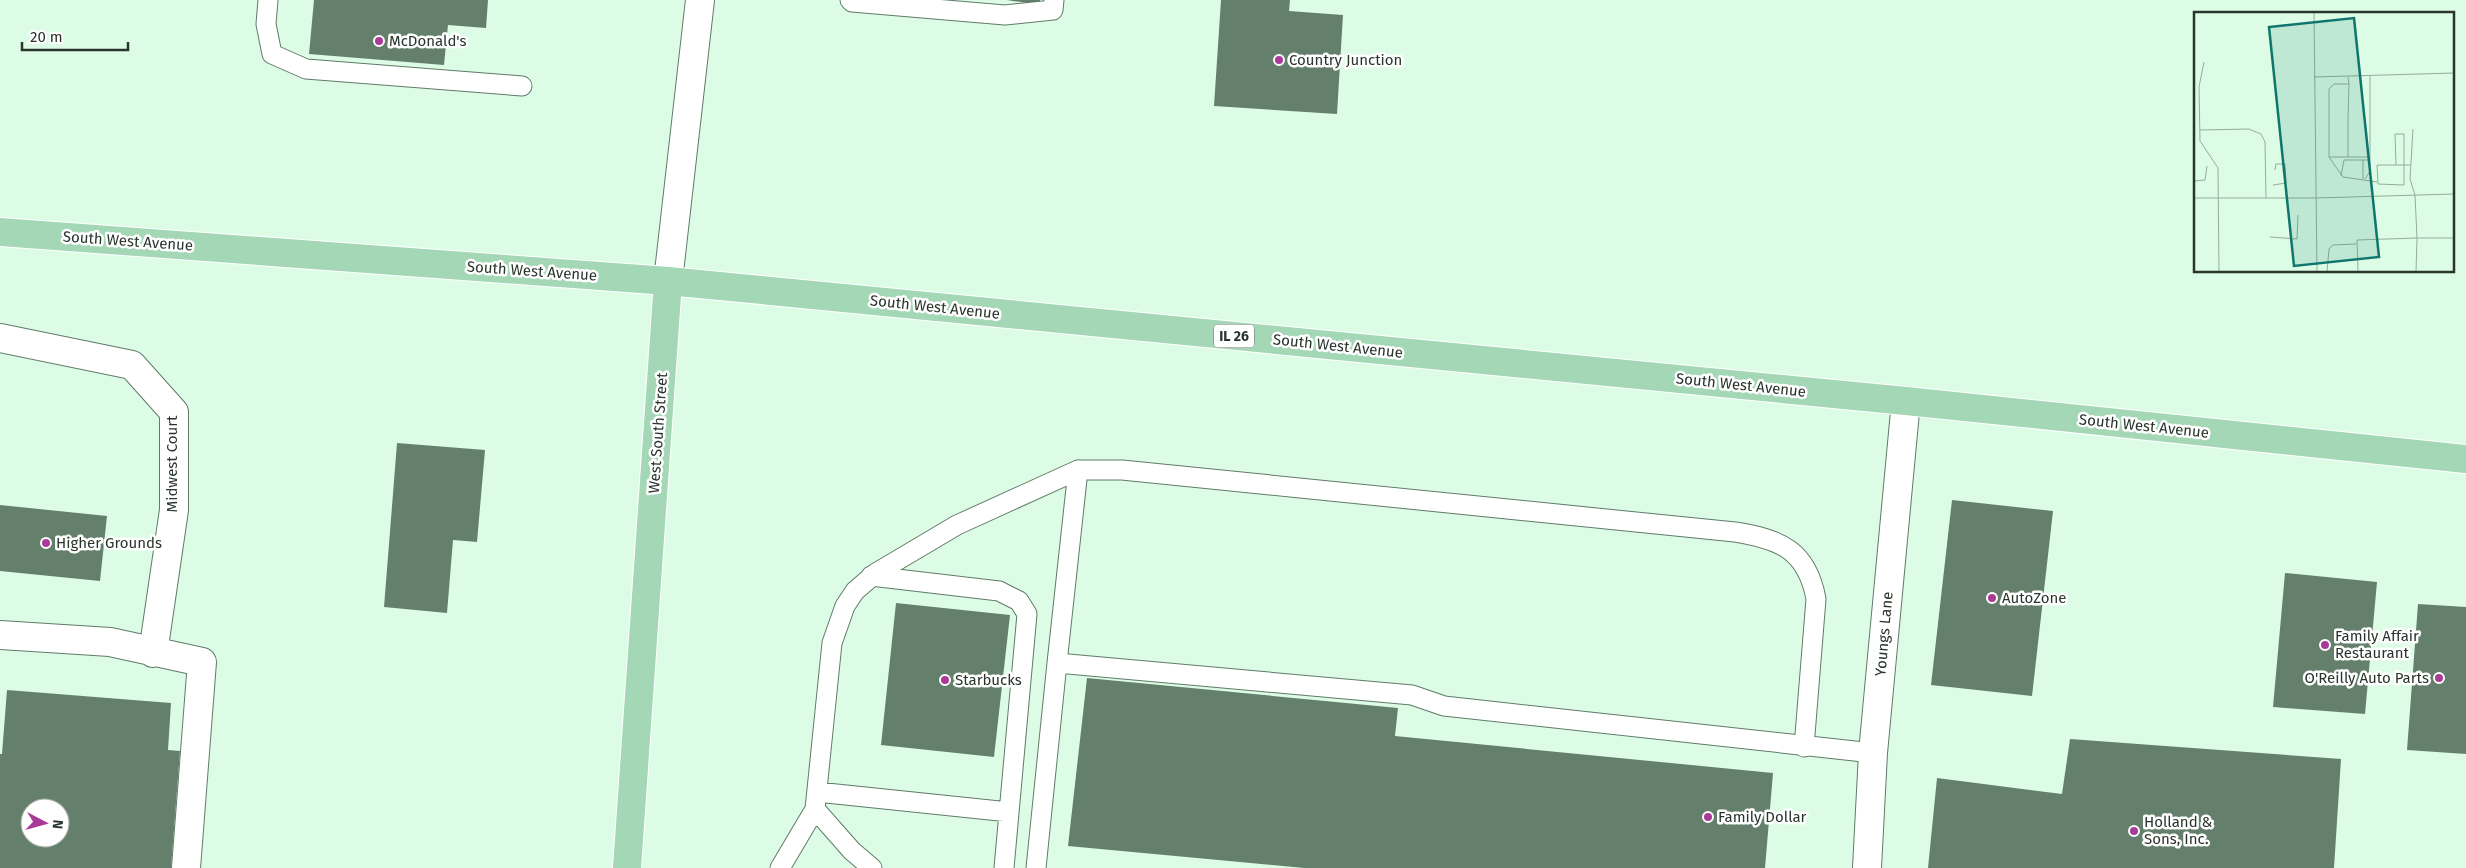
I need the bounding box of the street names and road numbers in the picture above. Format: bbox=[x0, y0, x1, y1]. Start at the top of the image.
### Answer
street label: South West Avenue bbox=[62, 227, 194, 255]
street label: South West Avenue bbox=[466, 257, 598, 285]
street label: South West Avenue bbox=[869, 291, 1001, 323]
road number: IL 26 bbox=[1214, 324, 1254, 348]
street label: South West Avenue bbox=[1272, 330, 1404, 362]
street label: South West Avenue bbox=[1675, 369, 1807, 401]
street label: West South Street bbox=[645, 371, 671, 494]
street label: South West Avenue bbox=[2078, 410, 2210, 442]
street label: Midwest Court bbox=[163, 415, 181, 513]
street label: Youngs Lane bbox=[1871, 591, 1897, 677]

